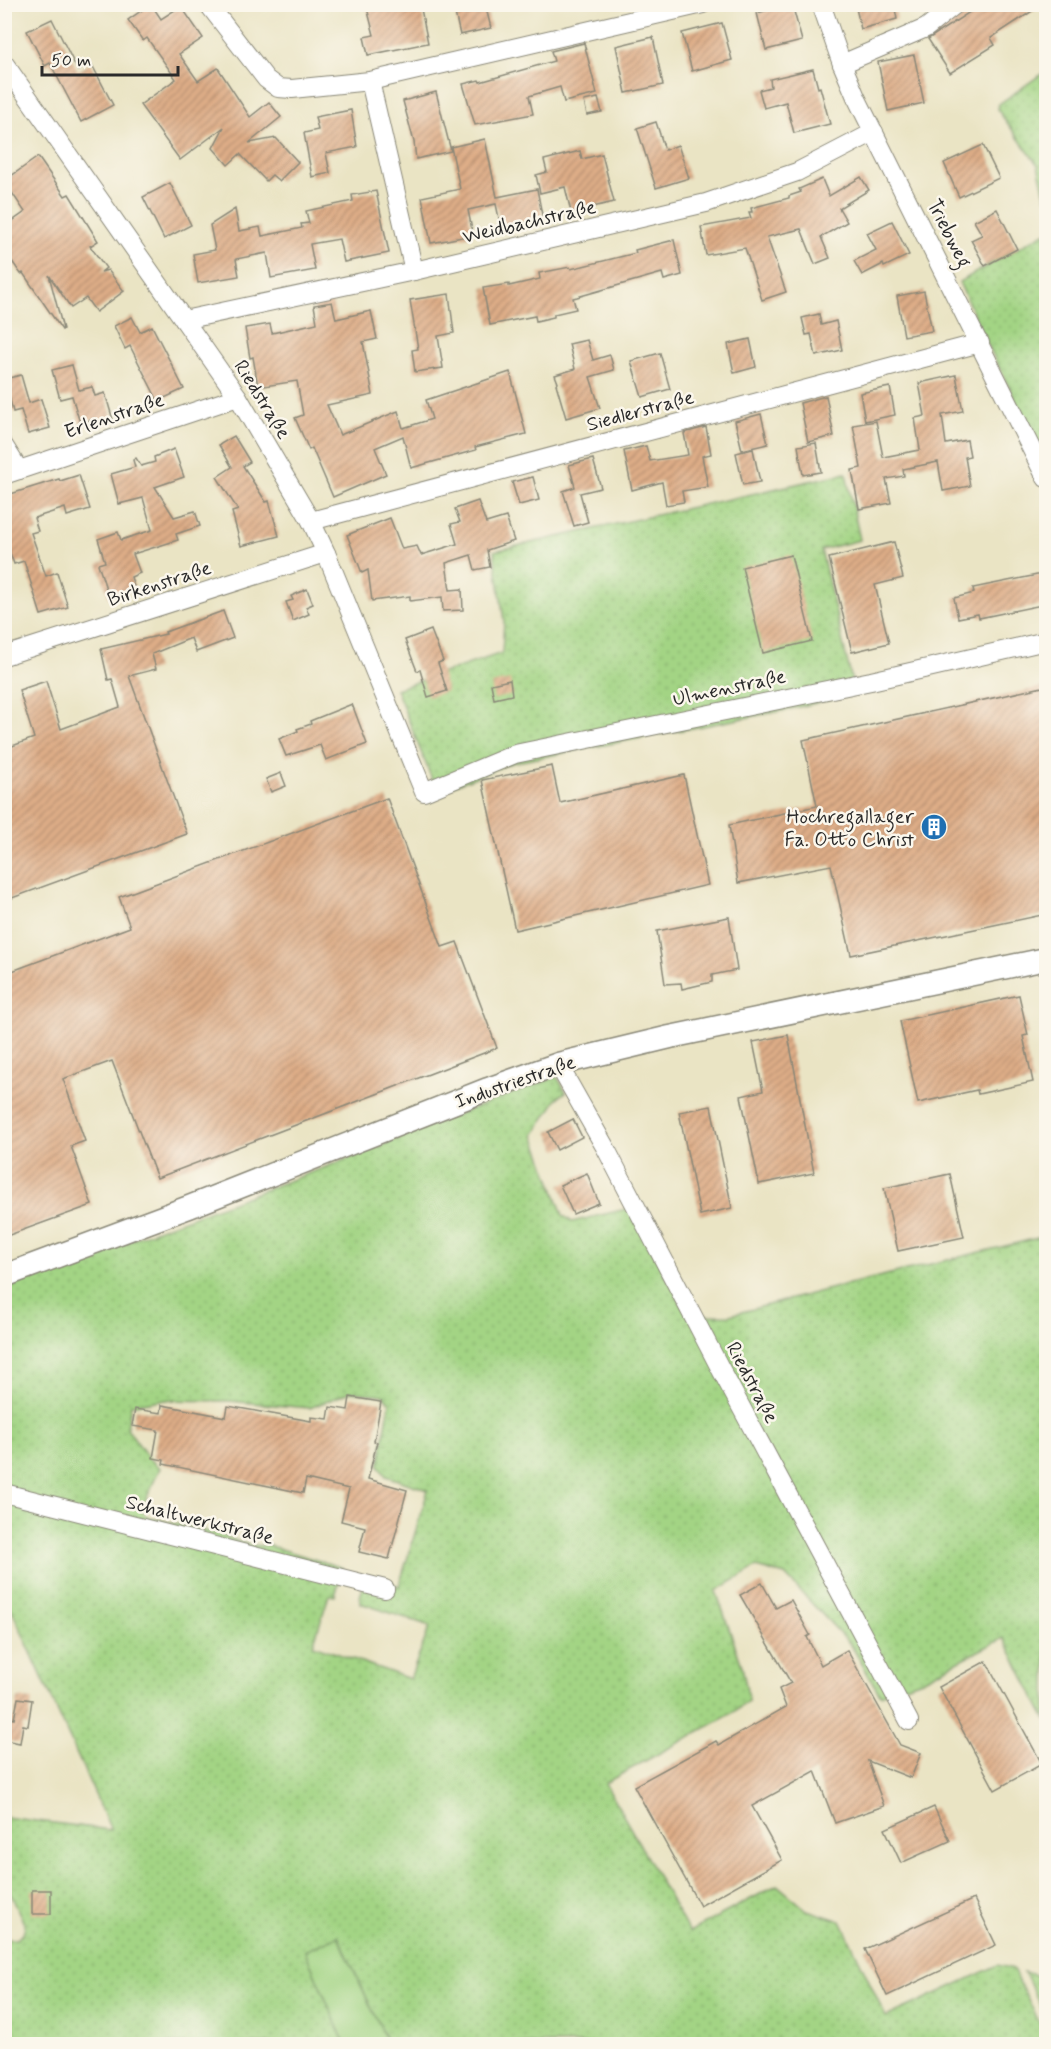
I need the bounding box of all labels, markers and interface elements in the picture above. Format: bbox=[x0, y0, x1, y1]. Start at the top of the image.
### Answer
scale bar bbox=[42, 39, 178, 77]
text: 50 m bbox=[51, 49, 91, 73]
street label: Weidbachstraße bbox=[460, 194, 599, 251]
street label: Triebweg bbox=[918, 195, 978, 274]
street label: Riedstraße bbox=[227, 355, 297, 445]
street label: Siedlerstraße bbox=[584, 384, 697, 439]
street label: Erlenstraße bbox=[61, 387, 168, 446]
street label: Birkenstraße bbox=[104, 555, 215, 614]
street label: Ulmenstraße bbox=[670, 663, 789, 714]
place label: Hochregallager Fa. Otto Christ bbox=[785, 804, 915, 854]
building icon: Hochregallager Fa. Otto Christ bbox=[919, 812, 949, 842]
street label: Industriestraße bbox=[451, 1049, 580, 1116]
street label: Riedstraße bbox=[719, 1337, 784, 1428]
street label: Schaltwerkstraße bbox=[123, 1489, 276, 1552]

